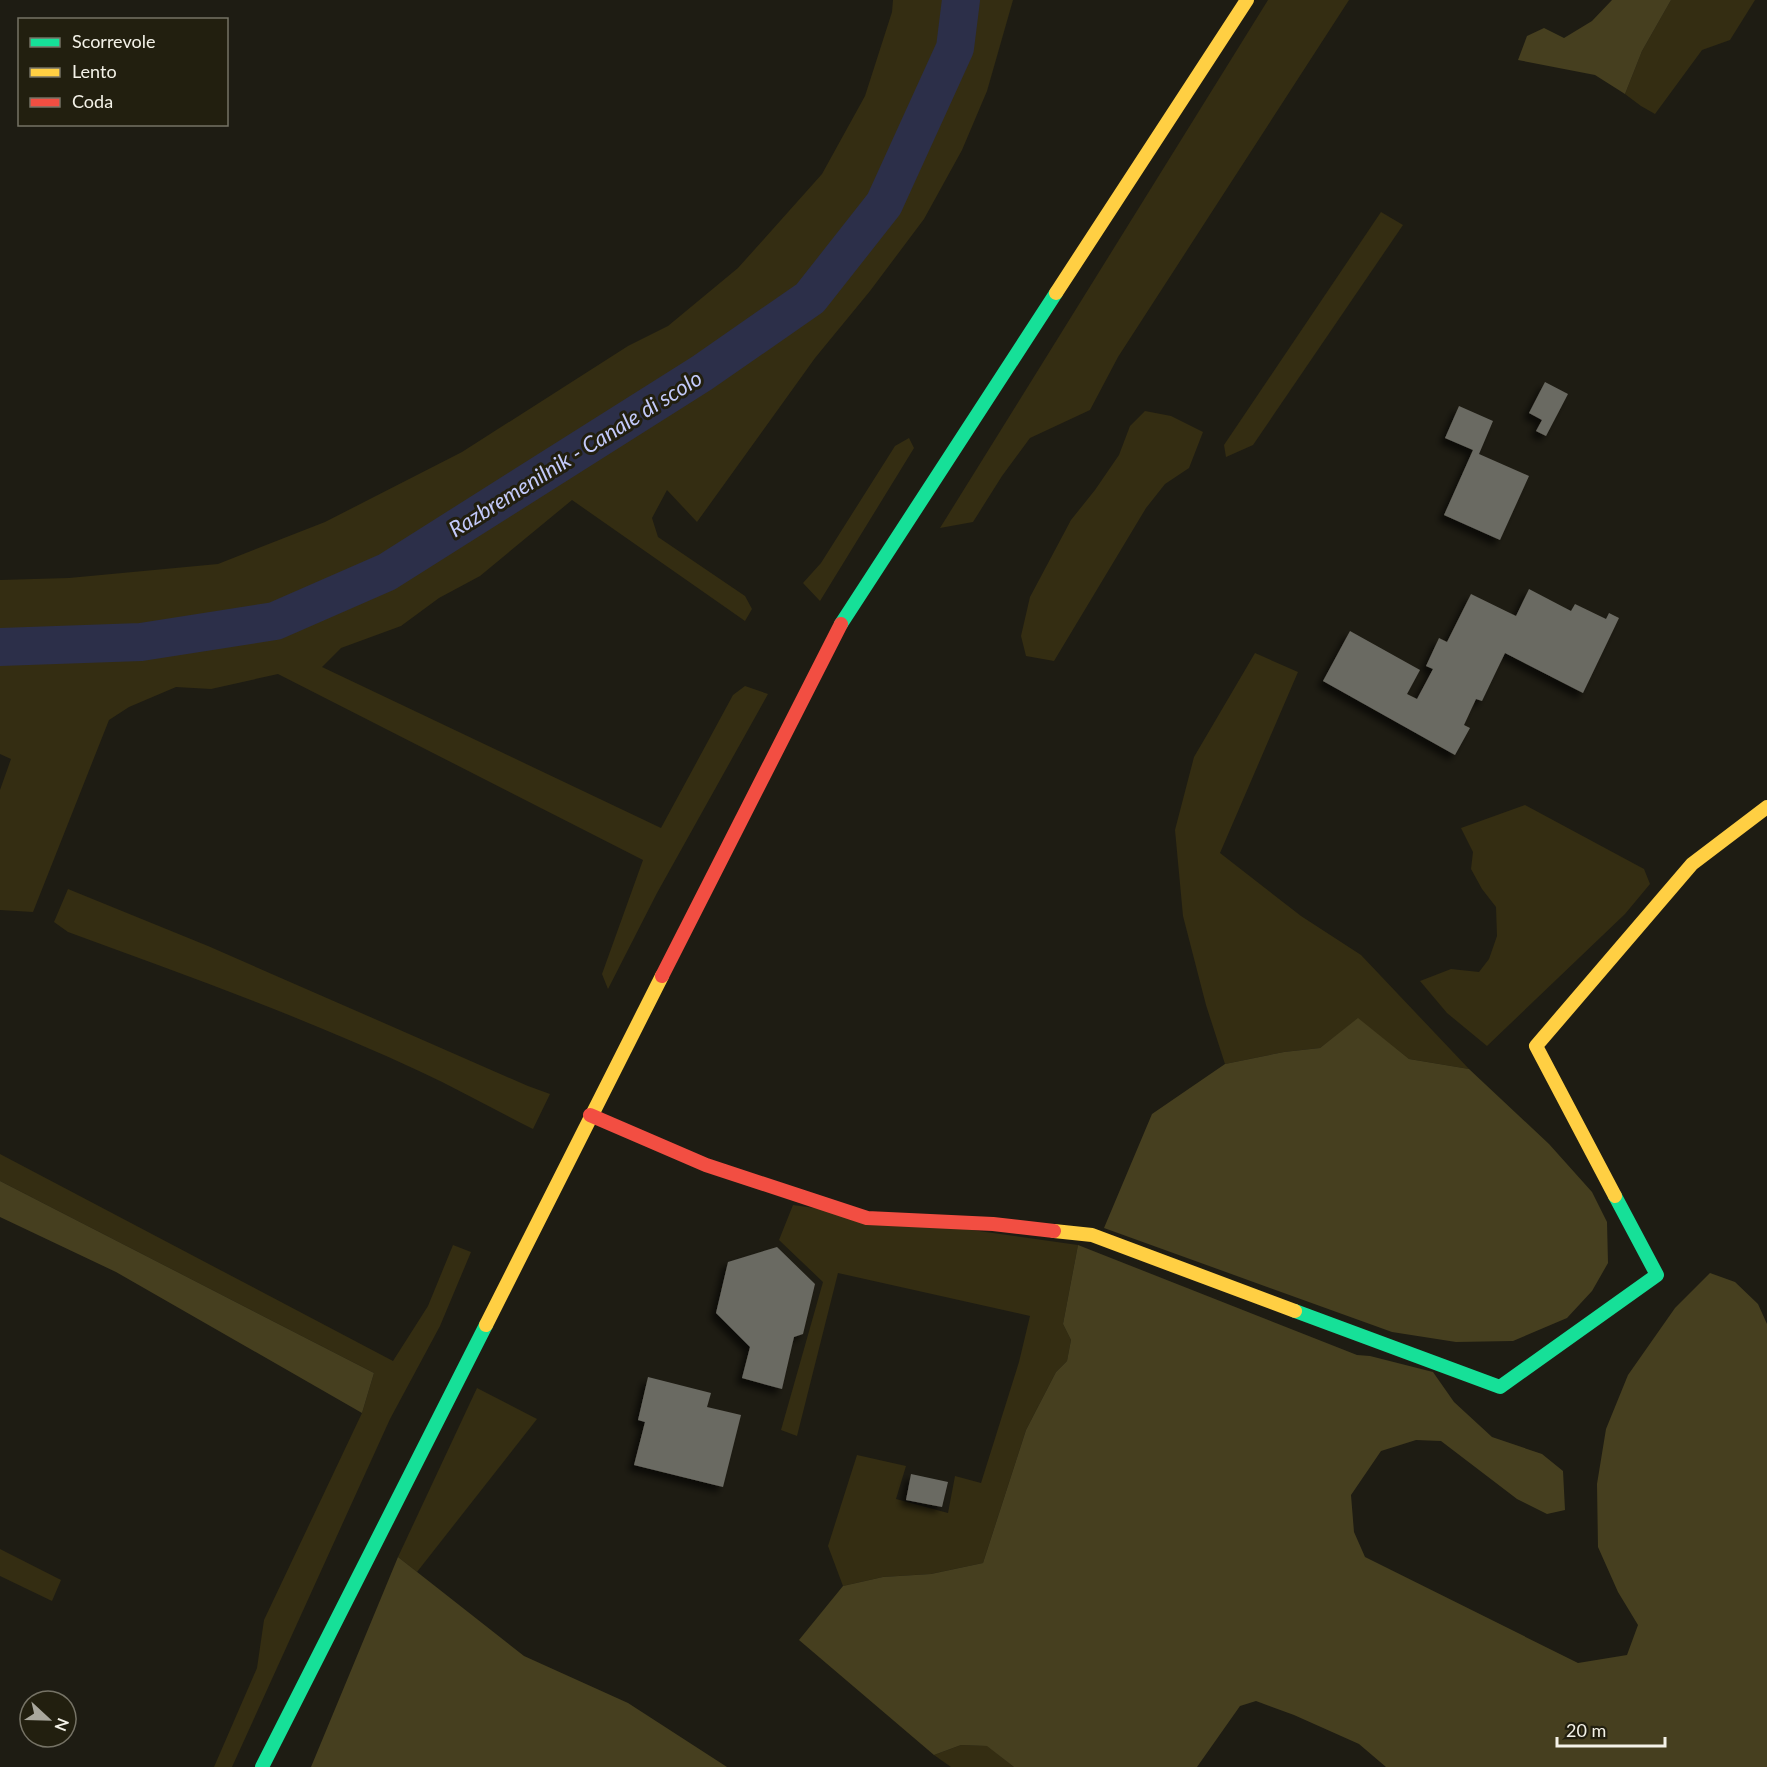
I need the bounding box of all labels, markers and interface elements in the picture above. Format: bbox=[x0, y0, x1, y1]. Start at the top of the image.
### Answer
legend bbox=[18, 18, 228, 126]
text: Scorrevole bbox=[72, 30, 155, 52]
text: Lento bbox=[72, 60, 117, 82]
text: Coda bbox=[72, 90, 113, 112]
water label: Razbremenilnik - Canale di scolo bbox=[443, 364, 707, 542]
north arrow bbox=[18, 1689, 78, 1749]
scale bar bbox=[1557, 1710, 1665, 1748]
text: N bbox=[51, 1716, 73, 1734]
text: 20 m bbox=[1566, 1719, 1606, 1741]

